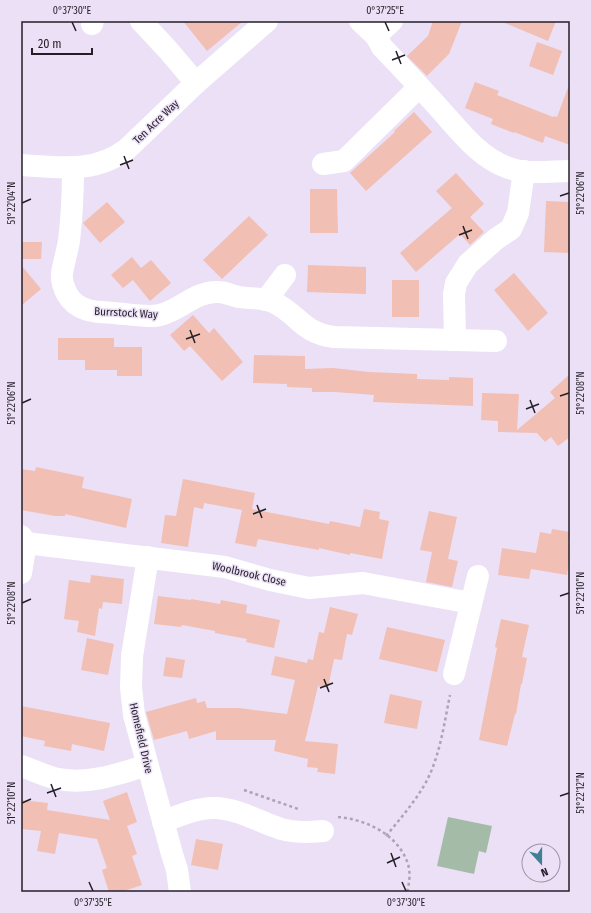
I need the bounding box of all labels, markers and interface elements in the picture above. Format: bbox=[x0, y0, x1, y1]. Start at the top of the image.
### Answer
text: 0°37'30"E bbox=[53, 5, 92, 17]
text: 0°37'25"E bbox=[366, 5, 404, 17]
scale bar bbox=[32, 30, 92, 56]
text: 20 m bbox=[38, 37, 62, 51]
street label: Ten Acre Way bbox=[130, 97, 182, 147]
text: 51°22'06"N bbox=[575, 171, 587, 215]
text: 51°22'04"N bbox=[6, 182, 18, 224]
street label: Burrstock Way bbox=[94, 305, 158, 321]
text: 51°22'08"N bbox=[575, 371, 587, 415]
text: 51°22'06"N bbox=[6, 381, 18, 425]
street label: Woolbrook Close bbox=[211, 559, 287, 589]
text: 51°22'10"N bbox=[575, 572, 587, 614]
text: 51°22'08"N bbox=[6, 581, 18, 625]
street label: Homefield Drive bbox=[127, 701, 155, 775]
text: 51°22'12"N bbox=[575, 772, 587, 814]
text: 51°22'10"N bbox=[6, 782, 18, 824]
north arrow bbox=[521, 843, 561, 883]
text: N bbox=[539, 865, 550, 879]
text: 0°37'35"E bbox=[74, 897, 112, 909]
text: 0°37'30"E bbox=[387, 897, 426, 909]

